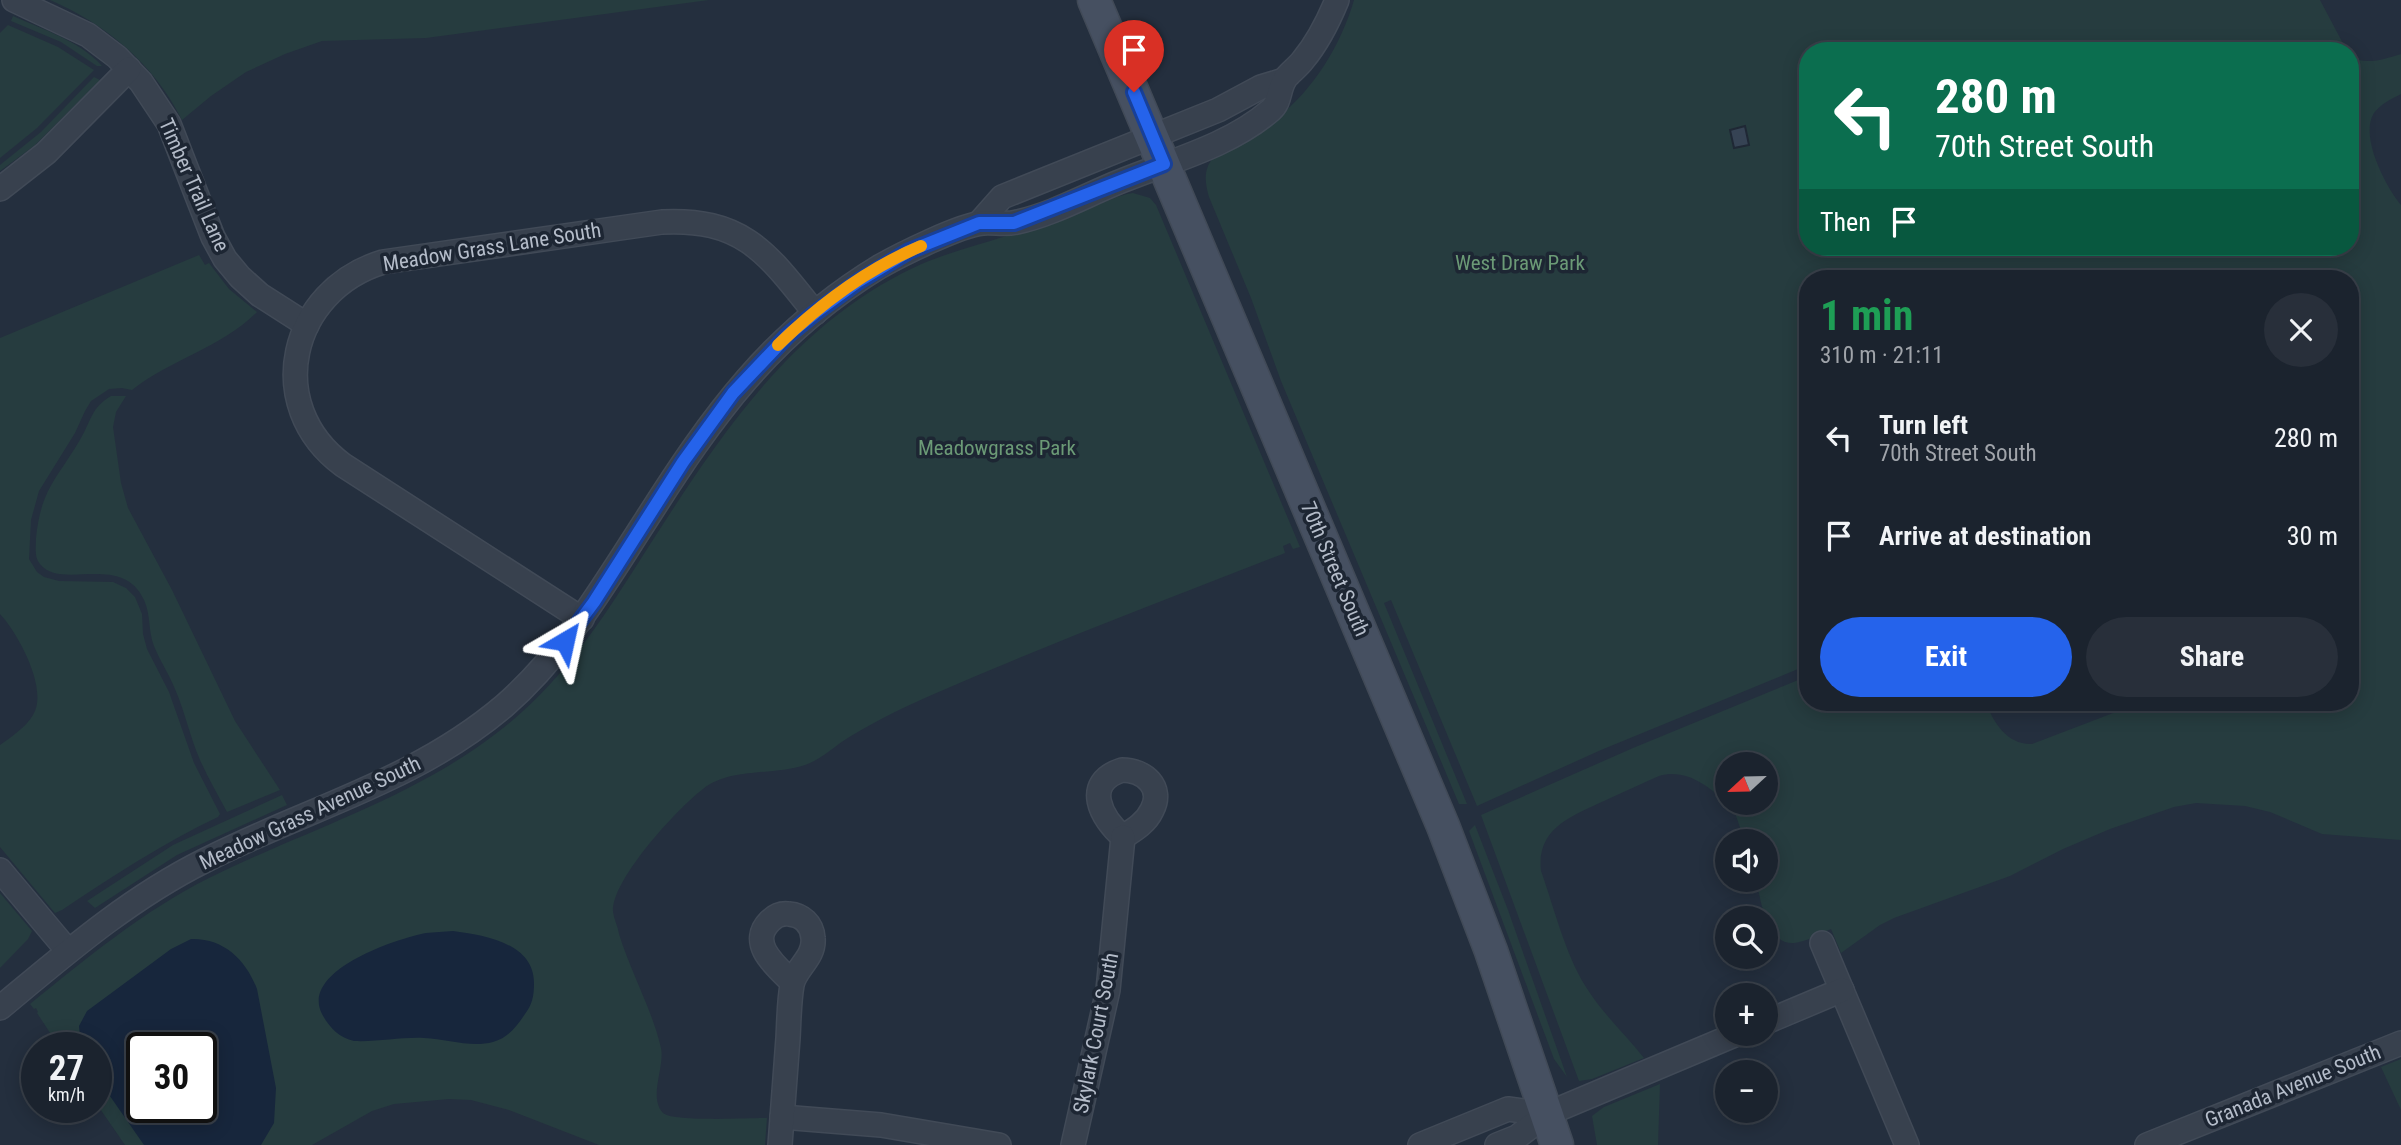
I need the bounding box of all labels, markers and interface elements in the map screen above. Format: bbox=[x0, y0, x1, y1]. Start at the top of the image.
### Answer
pin bbox=[1104, 20, 1164, 92]
icon: arrive bbox=[1115, 31, 1153, 69]
text: 280 m bbox=[1935, 68, 2057, 125]
icon: left bbox=[1820, 70, 1911, 161]
street label: Timber Trail Lane bbox=[154, 115, 234, 255]
text: 70th Street South bbox=[1935, 127, 2154, 165]
icon: arrive bbox=[1885, 203, 1923, 241]
text: Then bbox=[1820, 207, 1871, 237]
street label: Meadow Grass Lane South bbox=[381, 218, 603, 276]
park label: West Draw Park bbox=[1455, 251, 1586, 275]
text: 1 min bbox=[1820, 291, 1913, 340]
button: close bbox=[2264, 293, 2338, 367]
text: 310 m · 21:11 bbox=[1820, 342, 1944, 369]
text: Turn left bbox=[1879, 410, 1968, 440]
icon: left bbox=[1820, 419, 1858, 457]
text: 280 m bbox=[2274, 423, 2338, 453]
park label: Meadowgrass Park bbox=[918, 436, 1077, 460]
text: 70th Street South bbox=[1879, 440, 2037, 467]
street label: 70th Street South bbox=[1296, 498, 1374, 640]
icon: arrive bbox=[1820, 517, 1858, 555]
text: Arrive at destination bbox=[1879, 521, 2091, 551]
text: 30 m bbox=[2287, 521, 2338, 551]
position arrow bbox=[528, 604, 602, 678]
button: Exit bbox=[1820, 617, 2072, 697]
button: Share bbox=[2086, 617, 2338, 697]
street label: Meadow Grass Avenue South bbox=[196, 751, 424, 875]
north arrow bbox=[1715, 752, 1778, 816]
map controls bbox=[1715, 752, 1778, 1123]
button: sound bbox=[1715, 829, 1778, 892]
button: search bbox=[1715, 906, 1778, 969]
street label: Skylark Court South bbox=[1069, 951, 1123, 1115]
button: + bbox=[1715, 983, 1778, 1046]
speed limit sign: 30 bbox=[126, 1032, 217, 1123]
street label: Granada Avenue South bbox=[2202, 1040, 2384, 1132]
text: 27 bbox=[49, 1048, 84, 1089]
button: − bbox=[1715, 1060, 1778, 1123]
text: km/h bbox=[48, 1084, 85, 1105]

